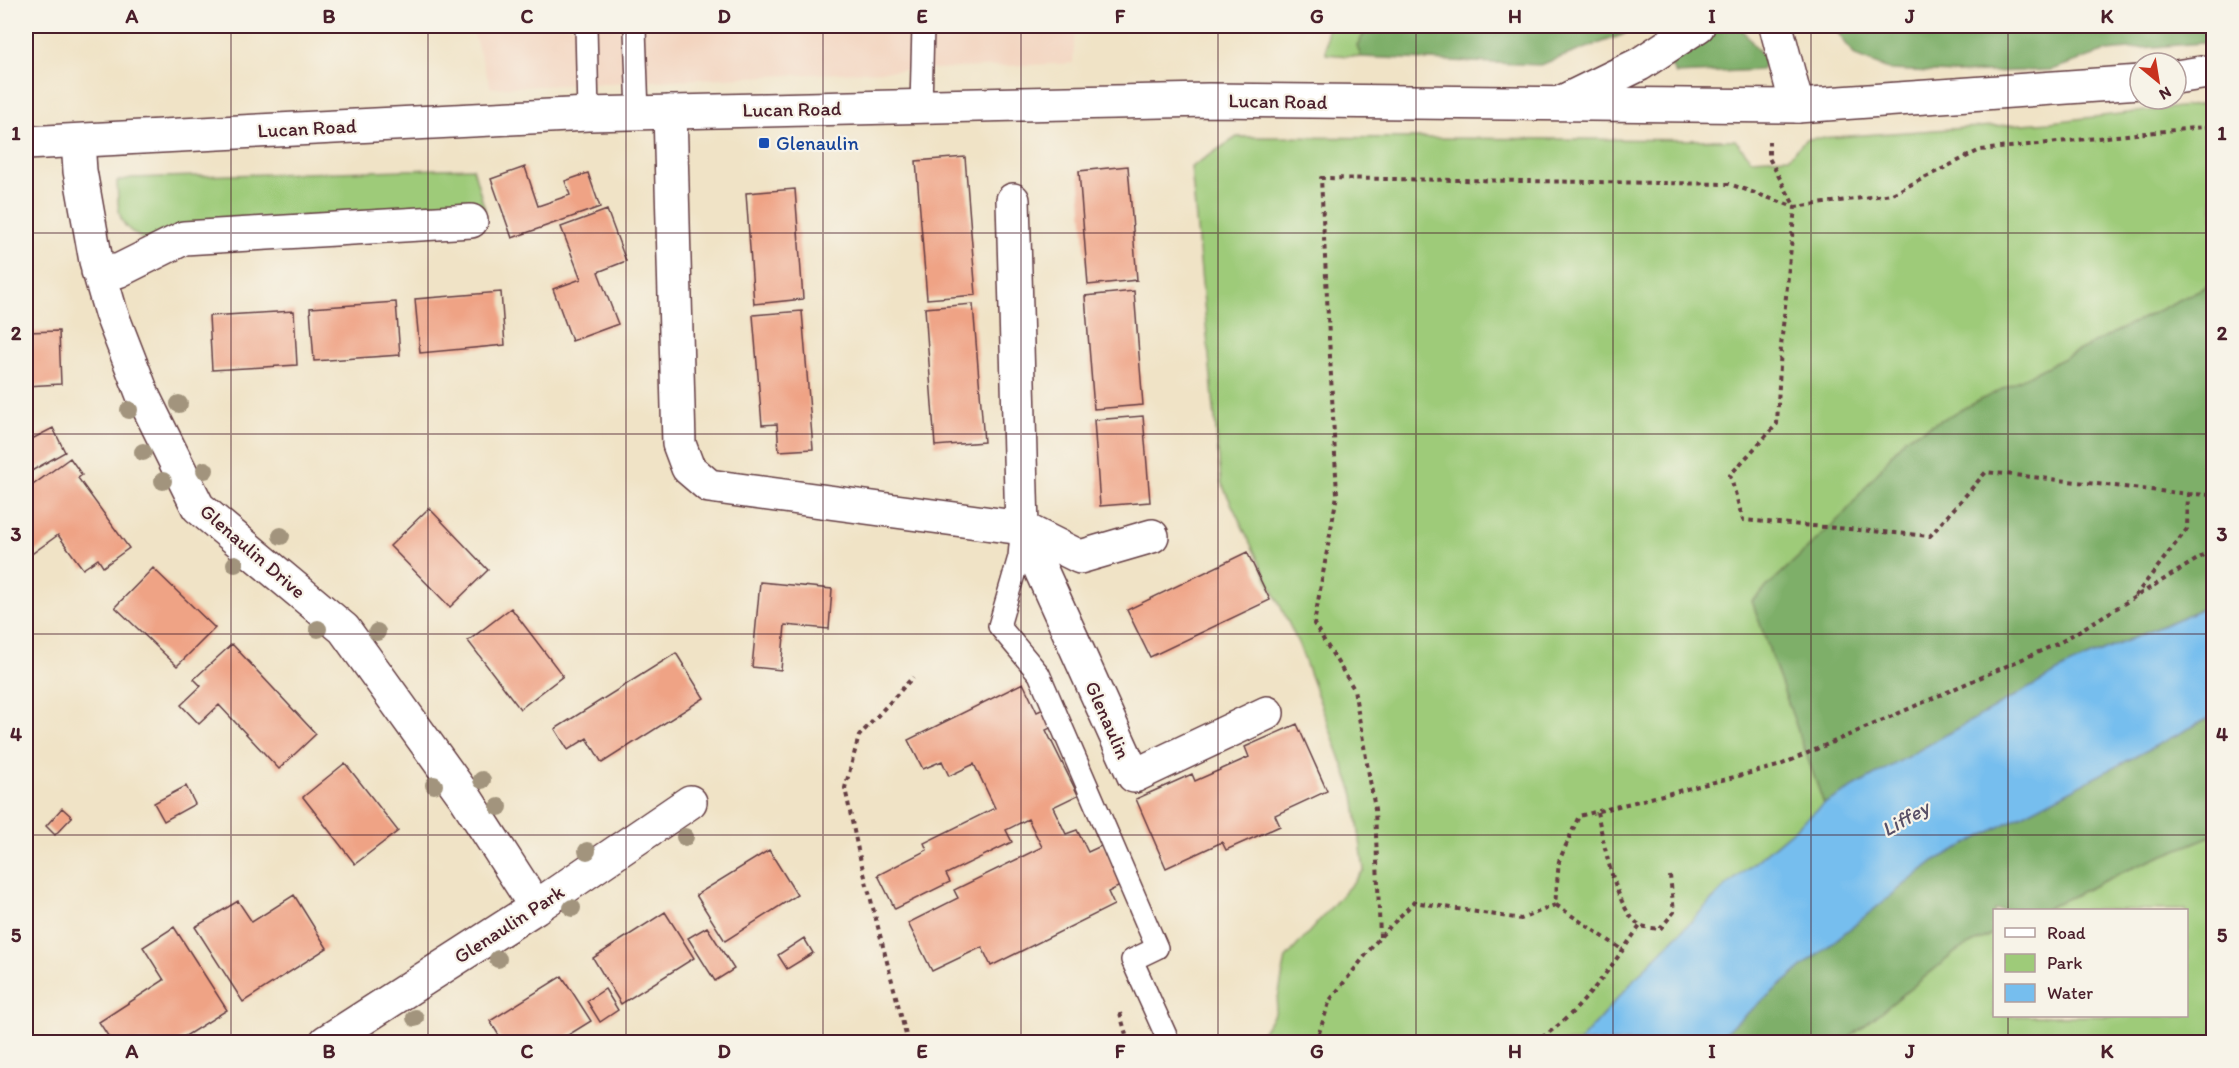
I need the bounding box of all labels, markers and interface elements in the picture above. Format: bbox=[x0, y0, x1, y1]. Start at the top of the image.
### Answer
text: A bbox=[125, 4, 139, 28]
text: B bbox=[323, 4, 336, 28]
text: C bbox=[521, 4, 534, 28]
text: D bbox=[717, 4, 731, 28]
text: E bbox=[916, 4, 928, 28]
text: F bbox=[1115, 4, 1126, 28]
text: G bbox=[1310, 4, 1324, 28]
text: H bbox=[1508, 4, 1522, 28]
text: I bbox=[1708, 4, 1716, 28]
text: J bbox=[1904, 4, 1915, 28]
text: K bbox=[2101, 4, 2115, 28]
north arrow bbox=[2128, 51, 2188, 111]
text: N bbox=[2156, 83, 2175, 104]
street label: Lucan Road bbox=[1228, 88, 1328, 114]
street label: Lucan Road bbox=[742, 96, 842, 122]
street label: Lucan Road bbox=[257, 113, 357, 143]
text: 1 bbox=[11, 121, 21, 145]
text: 1 bbox=[2217, 121, 2227, 145]
place label: Glenaulin bbox=[776, 131, 859, 155]
marker: Glenaulin bbox=[757, 136, 771, 150]
text: 2 bbox=[11, 321, 22, 345]
text: 2 bbox=[2217, 321, 2228, 345]
street label: Glenaulin Drive bbox=[195, 499, 311, 603]
text: 3 bbox=[11, 522, 22, 546]
text: 3 bbox=[2217, 522, 2228, 546]
street label: Glenaulin bbox=[1080, 677, 1136, 763]
text: 4 bbox=[10, 722, 22, 746]
text: 4 bbox=[2216, 722, 2228, 746]
water label: Liffey bbox=[1877, 793, 1935, 842]
street label: Glenaulin Park bbox=[449, 879, 569, 968]
legend bbox=[1993, 909, 2188, 1017]
text: Road bbox=[2047, 922, 2086, 944]
text: 5 bbox=[11, 923, 22, 947]
text: 5 bbox=[2217, 923, 2228, 947]
text: Park bbox=[2047, 952, 2082, 974]
text: Water bbox=[2047, 982, 2093, 1004]
text: A bbox=[125, 1039, 139, 1063]
text: B bbox=[323, 1039, 336, 1063]
text: C bbox=[521, 1039, 534, 1063]
text: D bbox=[717, 1039, 731, 1063]
text: E bbox=[916, 1039, 928, 1063]
text: F bbox=[1115, 1039, 1126, 1063]
text: G bbox=[1310, 1039, 1324, 1063]
text: H bbox=[1508, 1039, 1522, 1063]
text: I bbox=[1708, 1039, 1716, 1063]
text: J bbox=[1904, 1039, 1915, 1063]
text: K bbox=[2101, 1039, 2115, 1063]

